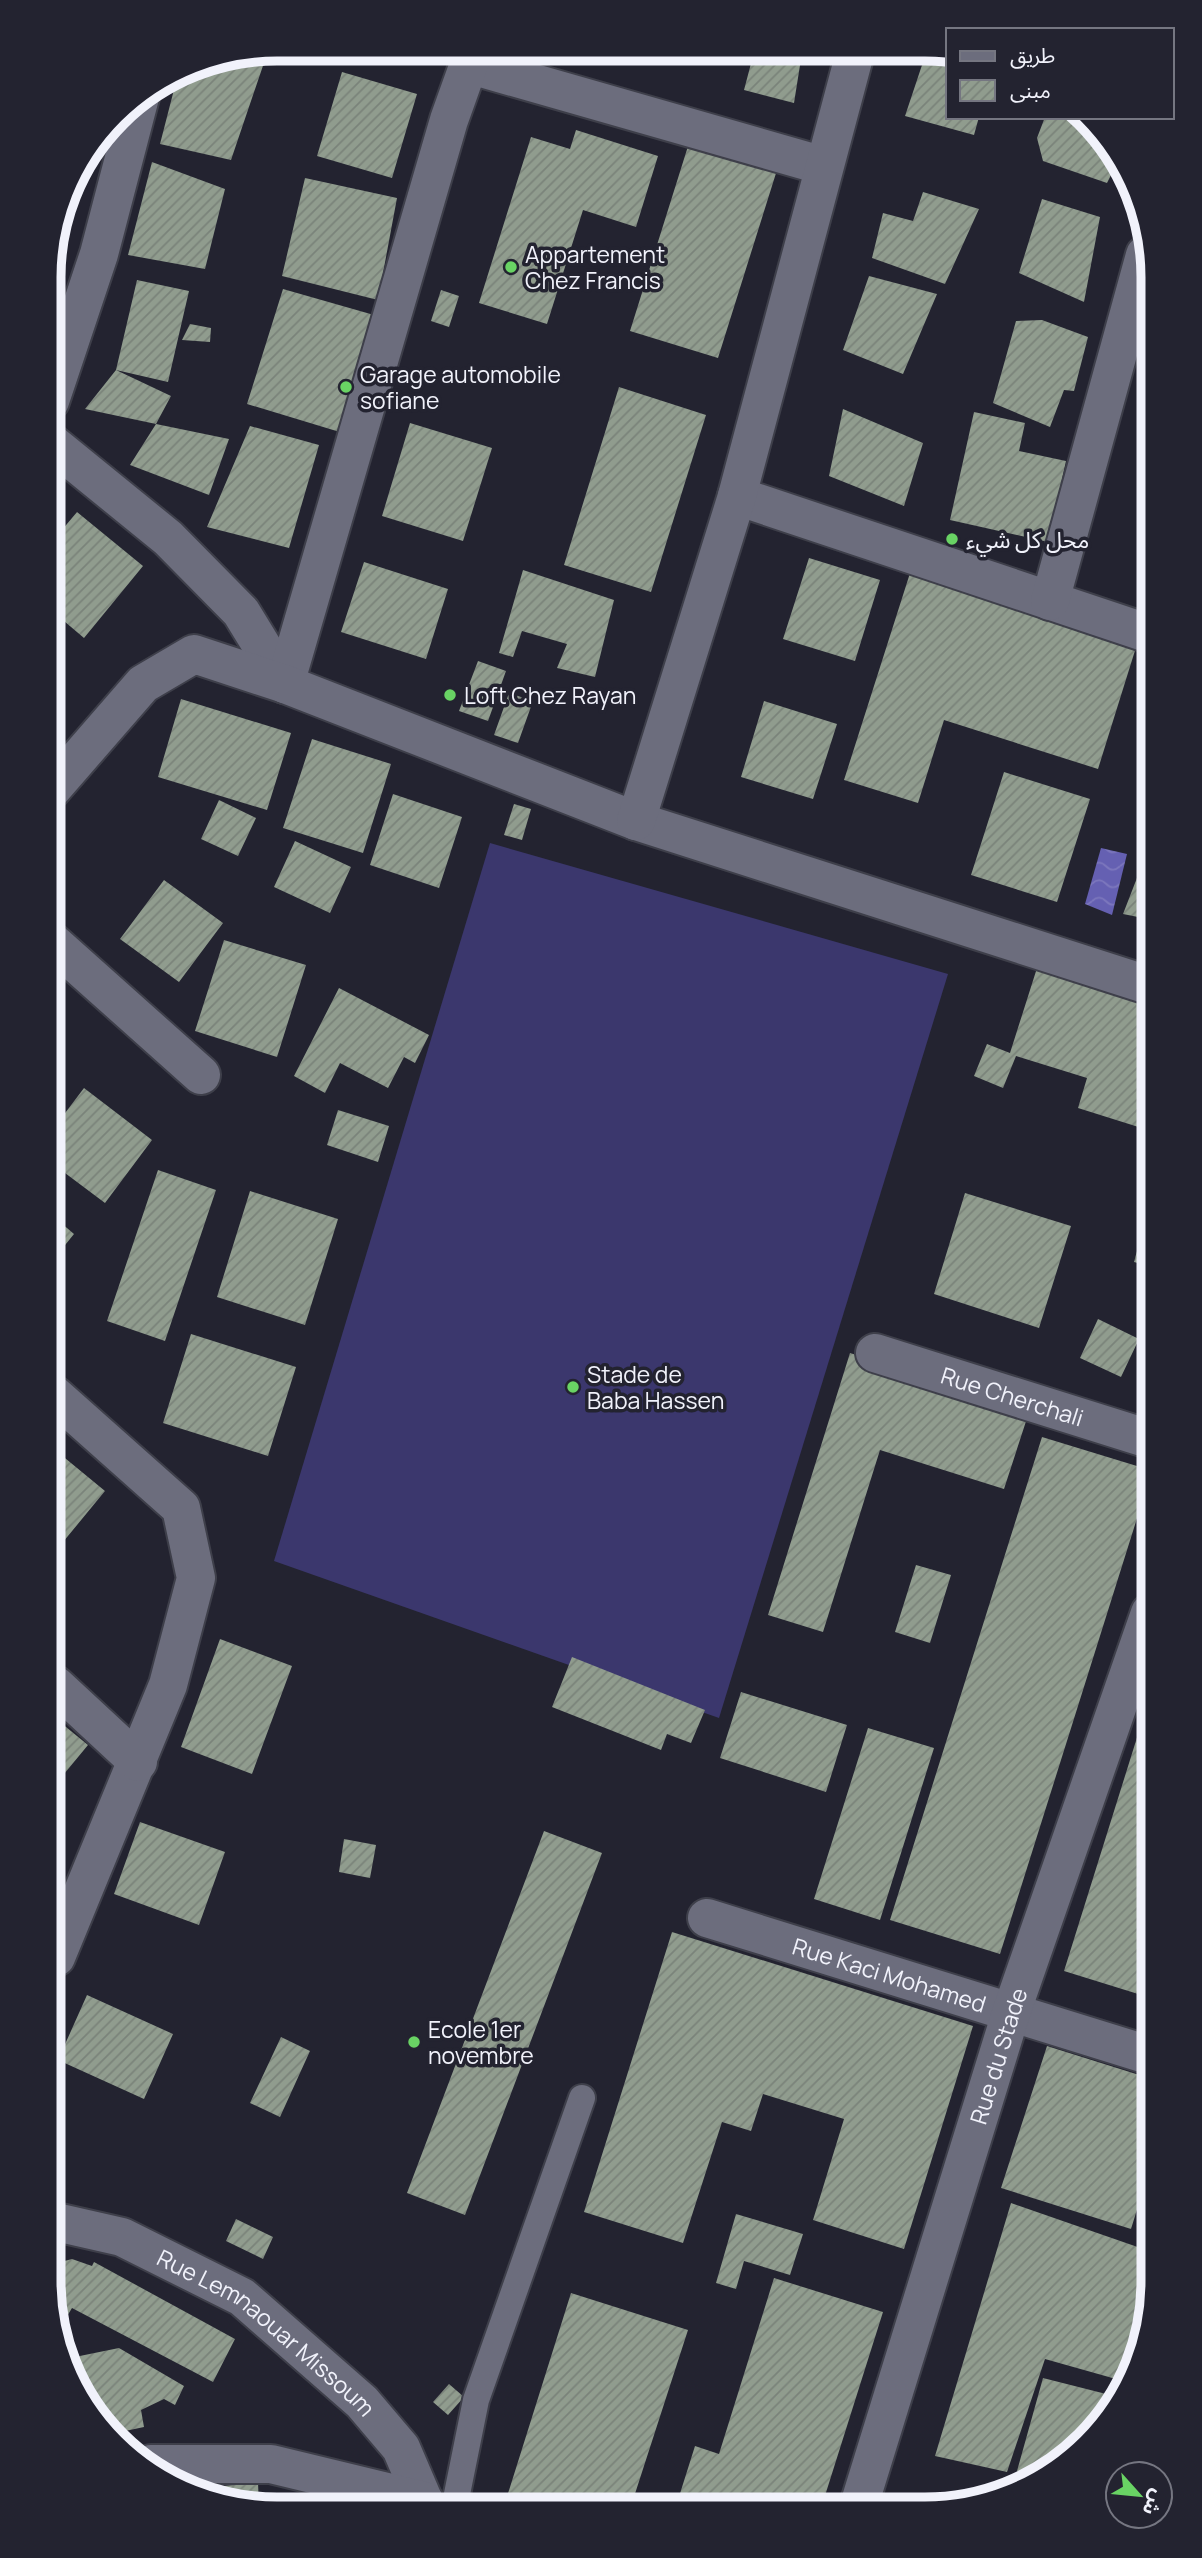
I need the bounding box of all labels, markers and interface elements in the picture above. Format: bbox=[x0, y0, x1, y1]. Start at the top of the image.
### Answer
legend bbox=[946, 28, 1174, 119]
text: طريق bbox=[1010, 41, 1055, 69]
text: مبنى bbox=[1010, 76, 1051, 104]
place label: Appartement Chez Francis bbox=[525, 238, 665, 296]
marker: Appartement Chez Francis bbox=[503, 259, 519, 275]
place label: Garage automobile sofiane bbox=[360, 358, 561, 416]
marker: Garage automobile sofiane bbox=[338, 379, 354, 395]
place label: محل كل شيء bbox=[966, 523, 1089, 557]
marker: محل كل شيء bbox=[944, 531, 960, 547]
place label: Loft Chez Rayan bbox=[464, 679, 636, 711]
marker: Loft Chez Rayan bbox=[442, 687, 458, 703]
place label: Stade de Baba Hassen bbox=[587, 1358, 724, 1416]
street label: Rue Cherchali bbox=[937, 1359, 1088, 1434]
marker: Stade de Baba Hassen bbox=[565, 1379, 581, 1395]
street label: Rue Kaci Mohamed bbox=[789, 1930, 990, 2020]
street label: Rue du Stade bbox=[962, 1983, 1035, 2128]
place label: Ecole 1er novembre bbox=[428, 2013, 534, 2071]
marker: Ecole 1er novembre bbox=[406, 2034, 422, 2050]
street label: Rue Lemnaouar Missoum bbox=[152, 2241, 383, 2423]
north arrow bbox=[1104, 2460, 1174, 2530]
text: ش bbox=[1137, 2485, 1172, 2520]

